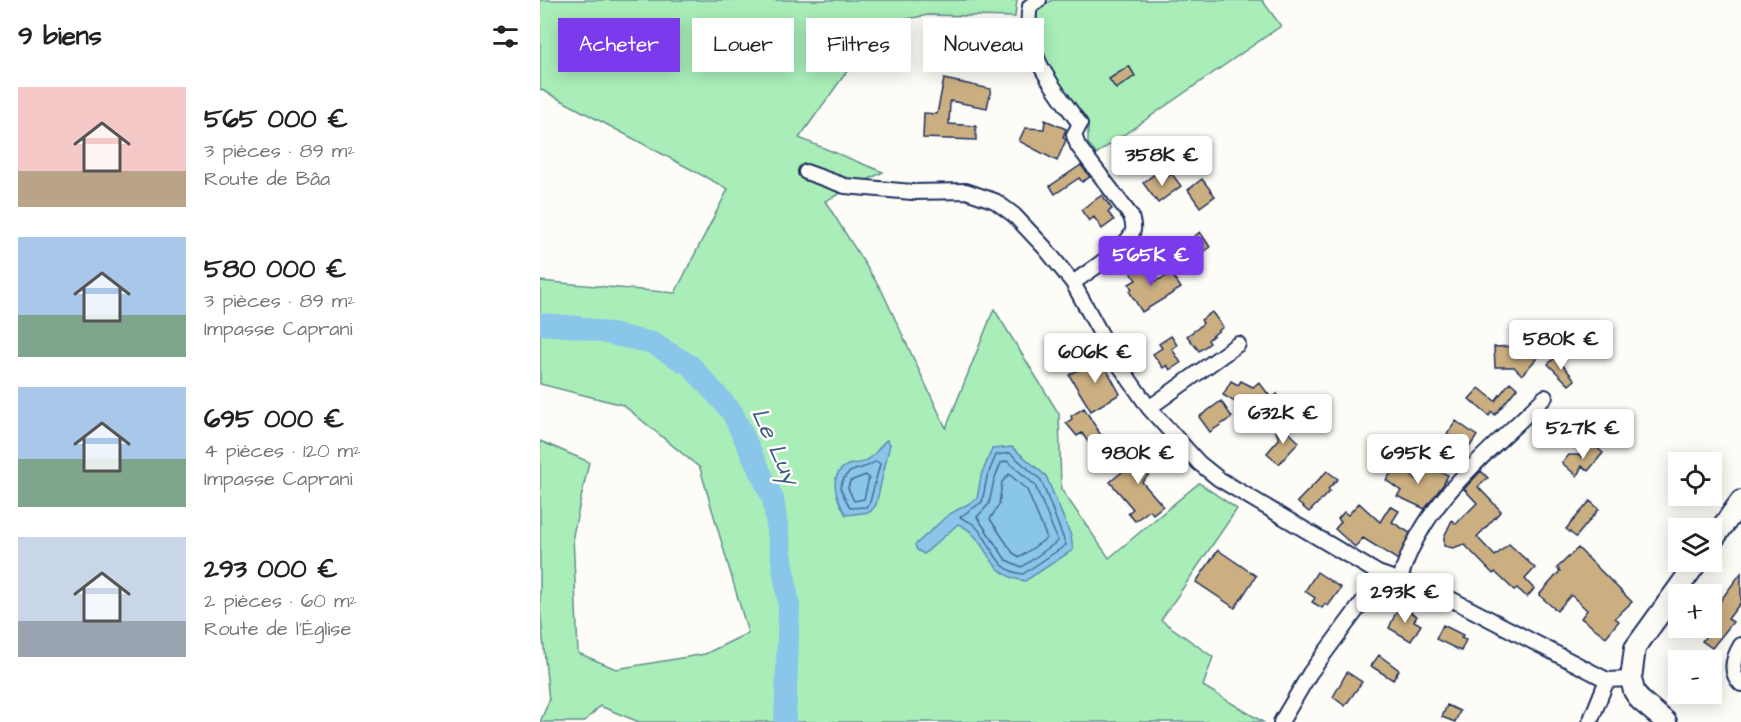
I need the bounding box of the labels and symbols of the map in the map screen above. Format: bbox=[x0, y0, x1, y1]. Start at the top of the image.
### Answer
pin: 358K € bbox=[1113, 136, 1211, 187]
pin: 565K € bbox=[1102, 236, 1200, 287]
pin: 580K € bbox=[1512, 320, 1610, 371]
pin: 606K € bbox=[1046, 333, 1144, 384]
pin: 632K € bbox=[1234, 394, 1332, 445]
water label: Le Luy bbox=[743, 402, 809, 493]
pin: 527K € bbox=[1534, 409, 1632, 460]
pin: 980K € bbox=[1089, 434, 1187, 485]
pin: 695K € bbox=[1369, 434, 1467, 485]
pin: 293K € bbox=[1356, 573, 1454, 624]

